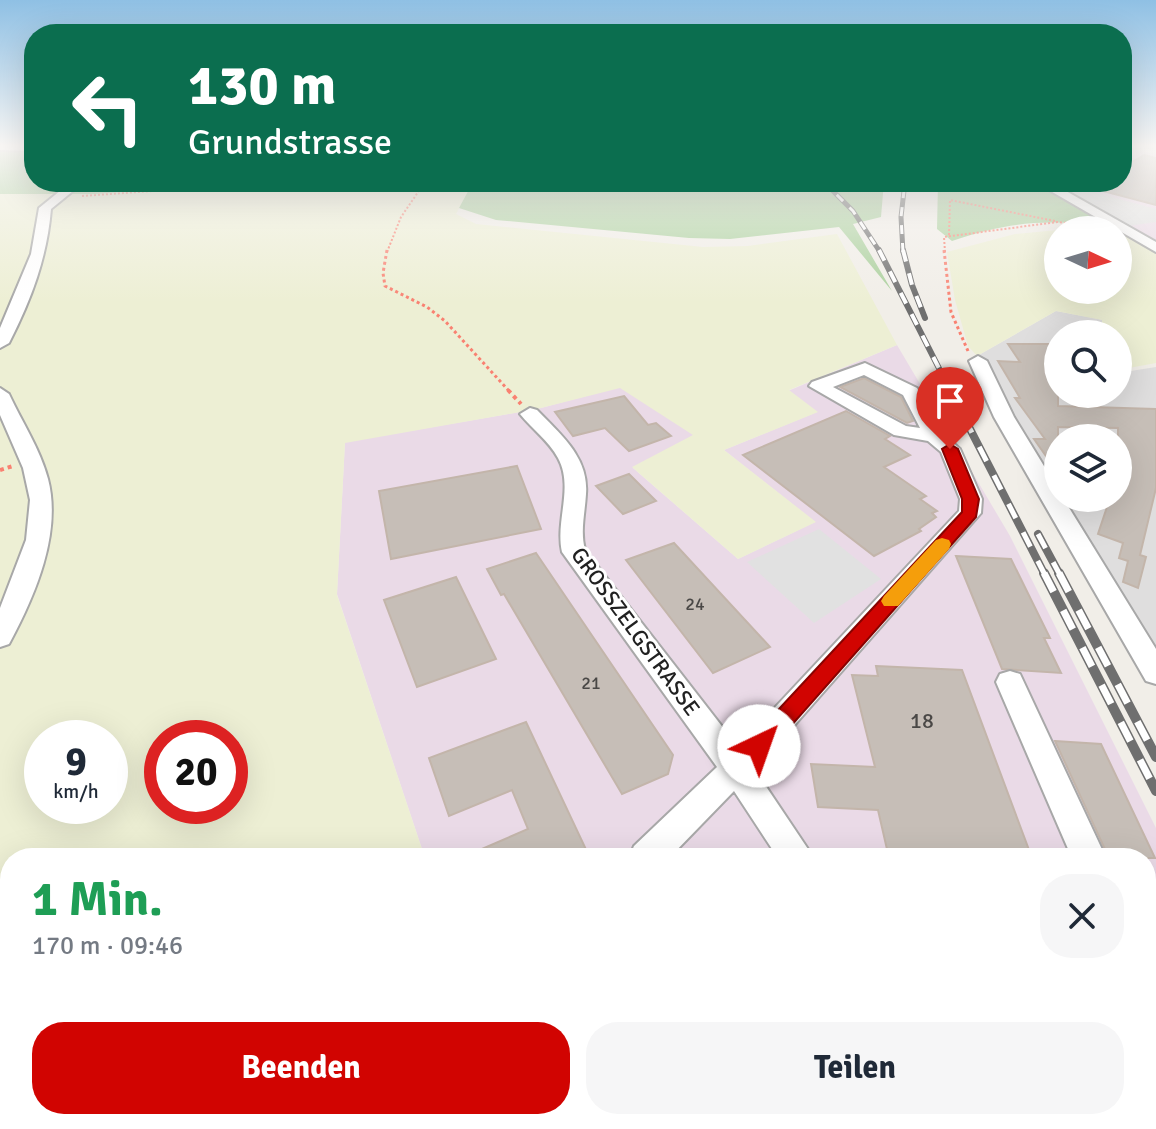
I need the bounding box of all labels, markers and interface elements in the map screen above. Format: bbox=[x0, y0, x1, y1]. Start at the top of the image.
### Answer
text: 130 m bbox=[188, 51, 336, 120]
icon: left bbox=[56, 56, 160, 160]
text: Grundstrasse bbox=[188, 120, 392, 165]
north arrow bbox=[1044, 216, 1132, 304]
map controls bbox=[1044, 216, 1132, 512]
button: search bbox=[1044, 320, 1132, 408]
pin bbox=[916, 367, 984, 449]
icon: arrive bbox=[928, 379, 972, 423]
button: layers bbox=[1044, 424, 1132, 512]
street label: GROSSZELGSTRASSE bbox=[565, 542, 706, 721]
house number: 24 bbox=[685, 593, 705, 615]
house number: 21 bbox=[581, 672, 601, 694]
position arrow bbox=[717, 704, 801, 788]
house number: 18 bbox=[910, 707, 934, 734]
speed limit sign: 20 bbox=[144, 720, 248, 824]
text: 9 bbox=[65, 737, 87, 787]
text: km/h bbox=[53, 779, 99, 804]
text: 1 Min. bbox=[32, 870, 163, 929]
button: close bbox=[1040, 874, 1124, 958]
text: 170 m · 09:46 bbox=[32, 930, 183, 962]
button: Beenden bbox=[32, 1022, 570, 1114]
button: Teilen bbox=[586, 1022, 1124, 1114]

